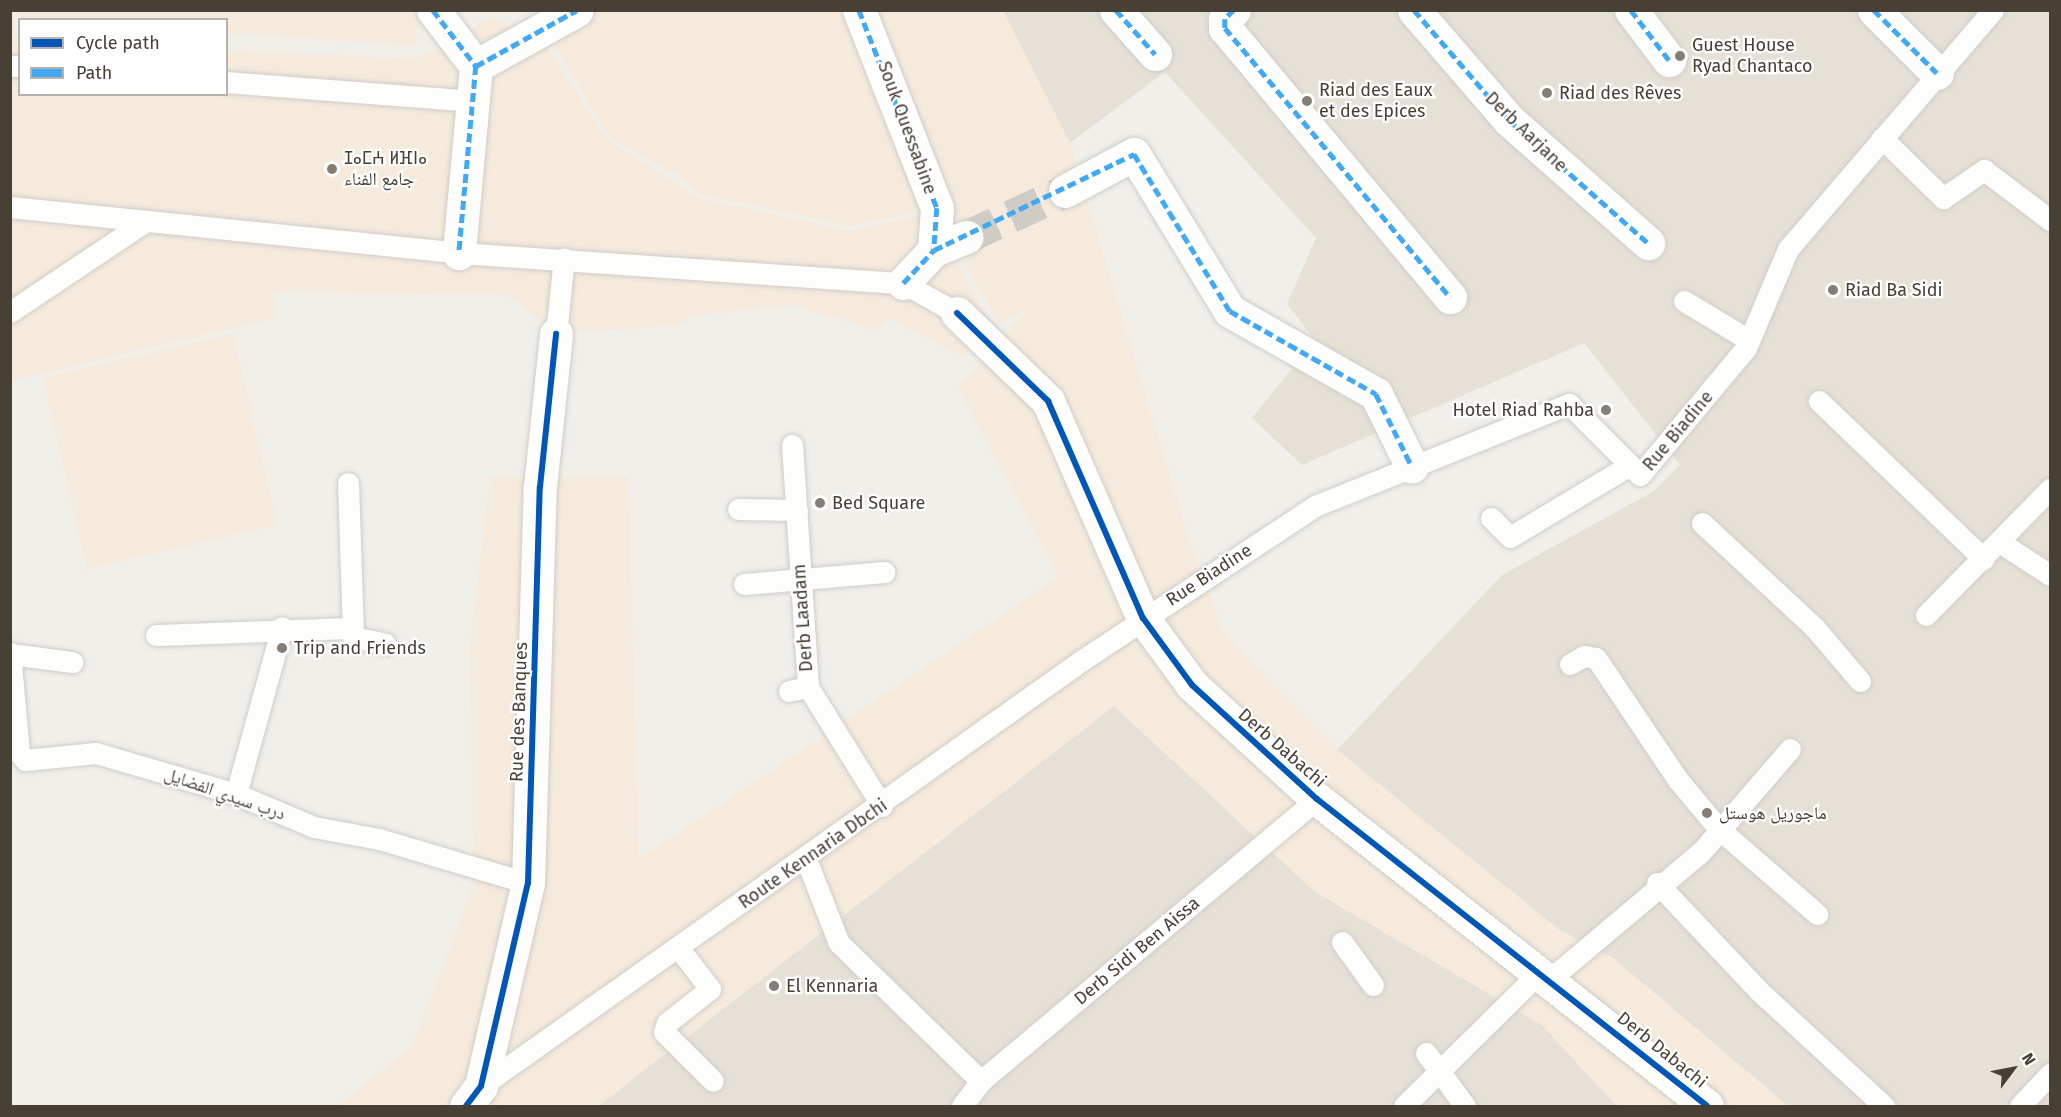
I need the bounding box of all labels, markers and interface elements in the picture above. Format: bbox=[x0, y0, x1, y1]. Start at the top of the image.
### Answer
legend bbox=[18, 18, 228, 96]
text: Cycle path bbox=[76, 32, 160, 54]
place label: Guest House Ryad Chantaco bbox=[1692, 35, 1812, 78]
marker: Guest House Ryad Chantaco bbox=[1673, 49, 1687, 63]
street label: Souk Quessabine bbox=[873, 59, 941, 197]
text: Path bbox=[76, 62, 112, 84]
place label: Riad des Eaux et des Epices bbox=[1319, 80, 1432, 122]
place label: Riad des Rêves bbox=[1559, 82, 1681, 104]
marker: Riad des Rêves bbox=[1540, 86, 1554, 100]
street label: Derb Aarjane bbox=[1480, 87, 1572, 177]
marker: Riad des Eaux et des Epices bbox=[1300, 94, 1314, 108]
place label: ⵊⴰⵎⵄ ⵍⴼⵏⴰ جامع الفناء bbox=[344, 148, 427, 190]
marker: ⵊⴰⵎⵄ ⵍⴼⵏⴰ جامع الفناء bbox=[325, 162, 339, 176]
place label: Riad Ba Sidi bbox=[1845, 279, 1943, 301]
marker: Riad Ba Sidi bbox=[1826, 283, 1840, 297]
street label: Rue Biadine bbox=[1638, 387, 1718, 475]
place label: Hotel Riad Rahba bbox=[1453, 399, 1594, 421]
marker: Hotel Riad Rahba bbox=[1599, 403, 1613, 417]
place label: Bed Square bbox=[832, 492, 925, 514]
marker: Bed Square bbox=[813, 496, 827, 510]
street label: Rue Biadine bbox=[1162, 539, 1256, 611]
street label: Derb Laadam bbox=[788, 563, 818, 673]
place label: Trip and Friends bbox=[294, 637, 426, 659]
marker: Trip and Friends bbox=[275, 641, 289, 655]
street label: Rue des Banques bbox=[506, 641, 532, 783]
street label: Derb Dabachi bbox=[1234, 704, 1330, 792]
street label: درب سيدي الفضايل bbox=[162, 763, 288, 825]
street label: Route Kennaria Dbchi bbox=[734, 795, 892, 913]
place label: ماجوريل هوستل bbox=[1719, 802, 1827, 824]
marker: ماجوريل هوستل bbox=[1700, 806, 1714, 820]
street label: Derb Sidi Ben Aissa bbox=[1070, 892, 1204, 1010]
place label: El Kennaria bbox=[786, 975, 878, 997]
marker: El Kennaria bbox=[767, 979, 781, 993]
street label: Derb Dabachi bbox=[1613, 1007, 1711, 1093]
north arrow bbox=[1983, 1039, 2043, 1099]
text: N bbox=[2018, 1050, 2040, 1069]

